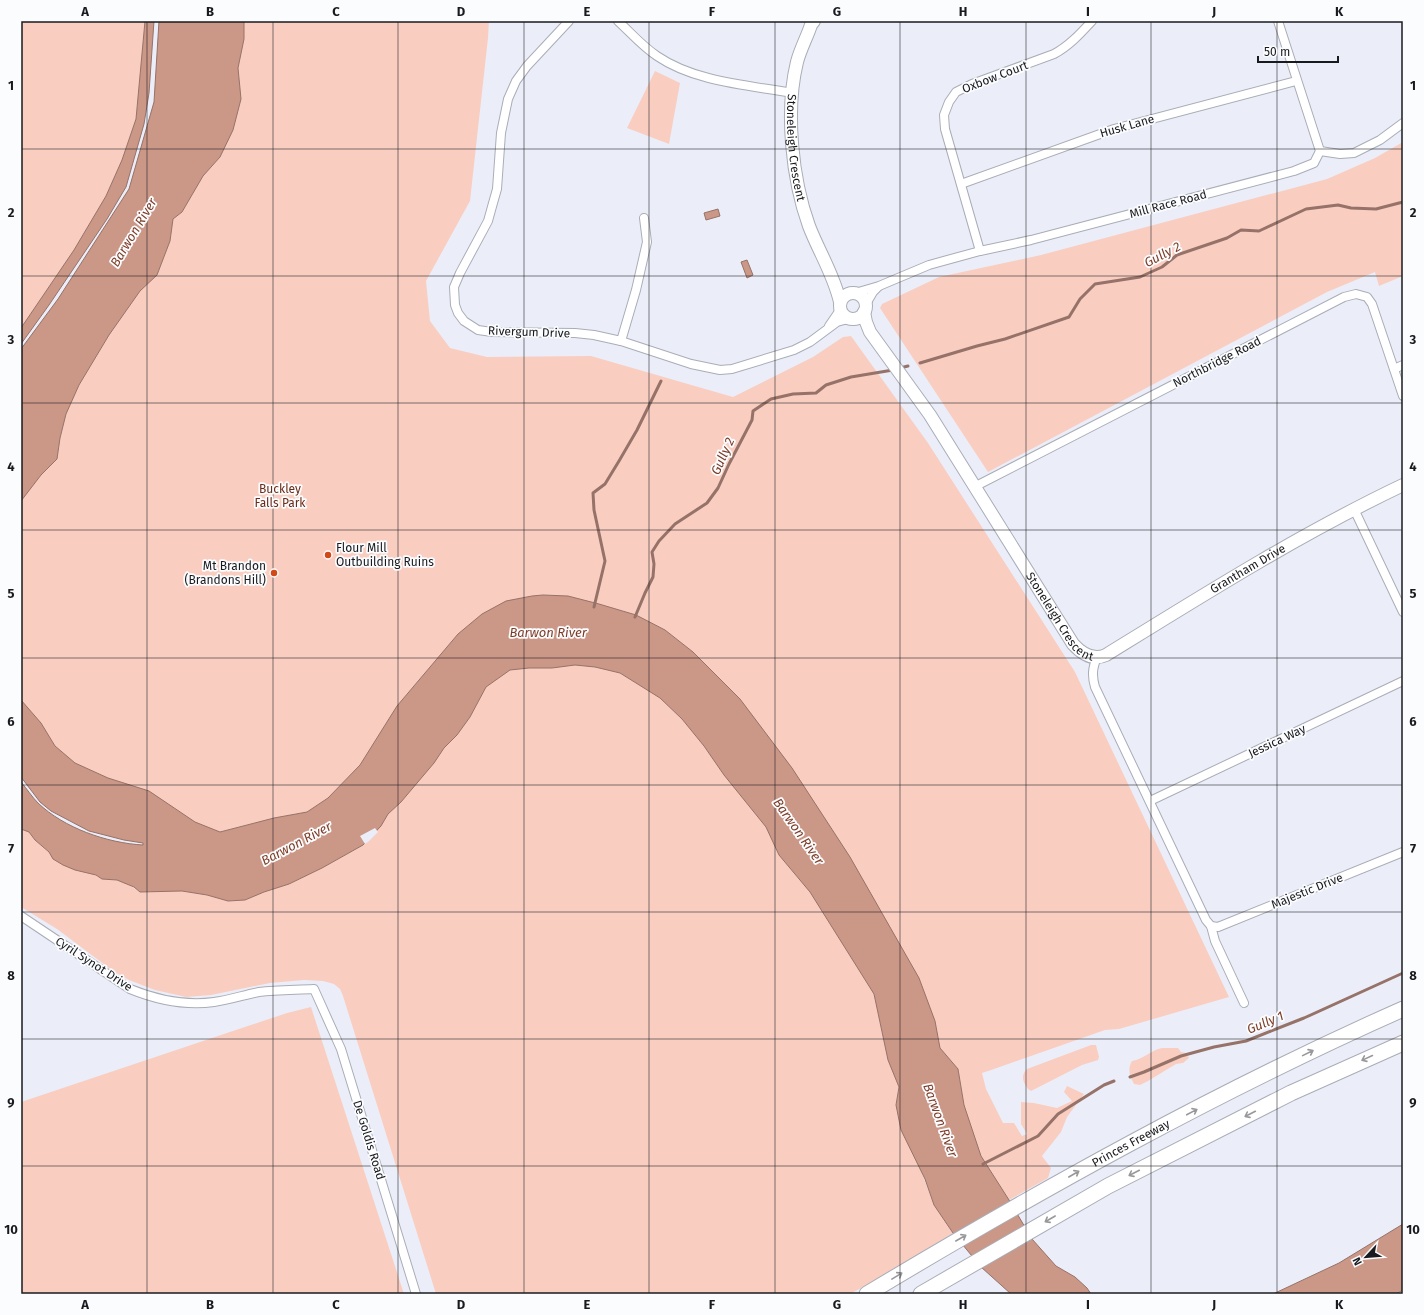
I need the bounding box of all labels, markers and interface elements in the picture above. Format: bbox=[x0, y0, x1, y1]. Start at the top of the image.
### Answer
text: A bbox=[80, 4, 89, 19]
text: B bbox=[206, 4, 214, 19]
text: C bbox=[332, 4, 340, 19]
text: D bbox=[457, 4, 466, 19]
text: E bbox=[584, 4, 591, 19]
text: F bbox=[709, 4, 716, 19]
text: G bbox=[833, 4, 841, 19]
text: H bbox=[959, 4, 967, 19]
text: I bbox=[1086, 4, 1090, 19]
text: J bbox=[1211, 4, 1216, 19]
text: K bbox=[1335, 4, 1344, 19]
scale bar bbox=[1258, 38, 1338, 64]
text: 50 m bbox=[1264, 45, 1290, 59]
street label: Oxbow Court bbox=[960, 58, 1031, 96]
text: 1 bbox=[8, 78, 14, 93]
text: 1 bbox=[1410, 78, 1416, 93]
street label: Stoneleigh Crescent bbox=[784, 94, 808, 203]
street label: Husk Lane bbox=[1098, 112, 1156, 140]
street label: Mill Race Road bbox=[1128, 187, 1208, 221]
water label: Barwon River bbox=[107, 194, 160, 269]
text: 2 bbox=[8, 205, 15, 220]
text: 2 bbox=[1410, 205, 1417, 220]
water label: Gully 2 bbox=[1141, 239, 1183, 270]
street label: Rivergum Drive bbox=[488, 324, 570, 340]
text: 3 bbox=[7, 332, 15, 347]
text: 3 bbox=[1409, 332, 1417, 347]
street label: Northbridge Road bbox=[1171, 334, 1263, 390]
water label: Gully 2 bbox=[708, 435, 737, 477]
text: 4 bbox=[7, 459, 15, 474]
text: 4 bbox=[1409, 459, 1417, 474]
park label: Buckley Falls Park bbox=[254, 482, 306, 510]
place label: Flour Mill Outbuilding Ruins bbox=[336, 541, 434, 569]
street label: Grantham Drive bbox=[1208, 541, 1288, 596]
marker: Flour Mill Outbuilding Ruins bbox=[323, 550, 333, 560]
place label: Mt Brandon (Brandons Hill) bbox=[185, 559, 266, 587]
marker: Mt Brandon (Brandons Hill) bbox=[269, 568, 279, 578]
street label: Stoneleigh Crescent bbox=[1023, 570, 1096, 664]
text: 5 bbox=[8, 586, 15, 601]
text: 5 bbox=[1410, 586, 1417, 601]
water label: Barwon River bbox=[509, 625, 588, 640]
text: 6 bbox=[7, 714, 15, 729]
text: 6 bbox=[1409, 714, 1417, 729]
street label: Jessica Way bbox=[1246, 722, 1308, 760]
water label: Barwon River bbox=[770, 795, 827, 868]
water label: Barwon River bbox=[259, 818, 335, 868]
text: 7 bbox=[8, 841, 14, 856]
text: 7 bbox=[1410, 841, 1416, 856]
street label: Majestic Drive bbox=[1269, 870, 1345, 912]
street label: Cyril Synot Drive bbox=[53, 934, 135, 994]
text: 8 bbox=[7, 968, 15, 983]
text: 8 bbox=[1409, 968, 1417, 983]
water label: Gully 1 bbox=[1245, 1008, 1286, 1037]
one-way arrow bbox=[1302, 1049, 1314, 1056]
one-way arrow bbox=[1362, 1055, 1374, 1062]
water label: Barwon River bbox=[920, 1081, 961, 1160]
text: 9 bbox=[7, 1095, 15, 1110]
text: 9 bbox=[1409, 1095, 1417, 1110]
street label: De Goldis Road bbox=[350, 1098, 388, 1182]
one-way arrow bbox=[1186, 1107, 1198, 1115]
one-way arrow bbox=[1244, 1111, 1256, 1118]
street label: Princes Freeway bbox=[1090, 1117, 1172, 1170]
one-way arrow bbox=[1068, 1170, 1080, 1177]
one-way arrow bbox=[1128, 1170, 1140, 1177]
one-way arrow bbox=[1044, 1216, 1056, 1224]
text: 10 bbox=[4, 1222, 18, 1237]
text: 10 bbox=[1406, 1222, 1420, 1237]
one-way arrow bbox=[955, 1234, 967, 1242]
north arrow bbox=[1346, 1237, 1386, 1277]
text: N bbox=[1350, 1255, 1365, 1267]
one-way arrow bbox=[891, 1271, 903, 1279]
text: A bbox=[80, 1297, 89, 1312]
text: B bbox=[206, 1297, 214, 1312]
text: C bbox=[332, 1297, 340, 1312]
text: D bbox=[457, 1297, 466, 1312]
text: E bbox=[584, 1297, 591, 1312]
text: F bbox=[709, 1297, 716, 1312]
text: G bbox=[833, 1297, 841, 1312]
text: H bbox=[959, 1297, 967, 1312]
text: I bbox=[1086, 1297, 1090, 1312]
text: J bbox=[1211, 1297, 1216, 1312]
text: K bbox=[1335, 1297, 1344, 1312]

